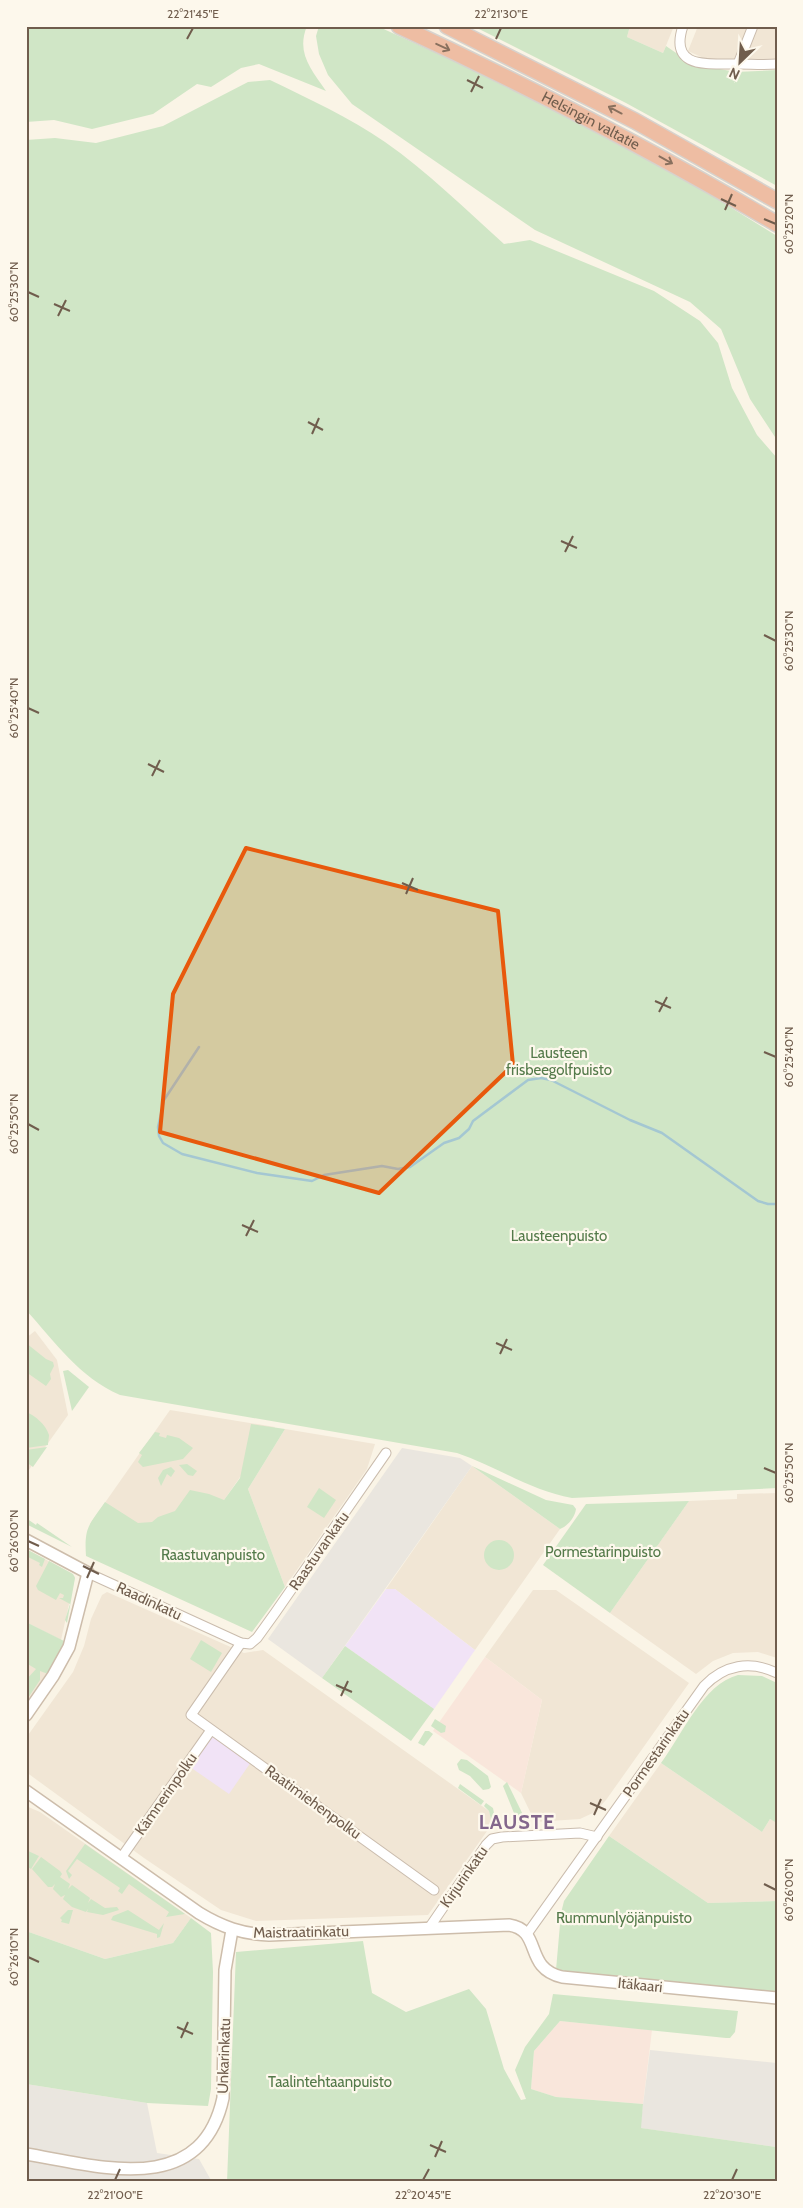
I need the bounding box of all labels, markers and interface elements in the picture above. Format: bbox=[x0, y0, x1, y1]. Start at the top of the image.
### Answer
text: 22°21'45"E bbox=[167, 6, 219, 21]
text: 22°21'30"E bbox=[474, 6, 528, 21]
north arrow bbox=[716, 38, 766, 88]
one-way arrow bbox=[435, 43, 450, 52]
text: N bbox=[726, 64, 743, 84]
street label: Helsingin valtatie bbox=[539, 88, 643, 154]
one-way arrow bbox=[607, 105, 622, 115]
one-way arrow bbox=[658, 156, 672, 166]
text: 60°25'20"N bbox=[781, 194, 796, 254]
text: 60°25'30"N bbox=[6, 262, 21, 322]
text: 60°25'30"N bbox=[781, 611, 796, 671]
text: 60°25'40"N bbox=[6, 678, 21, 738]
text: 60°25'40"N bbox=[781, 1027, 796, 1087]
park label: Lausteen frisbeegolfpuisto bbox=[506, 1044, 612, 1079]
text: 60°25'50"N bbox=[6, 1094, 21, 1154]
park label: Lausteenpuisto bbox=[511, 1227, 607, 1245]
text: 60°25'50"N bbox=[781, 1443, 796, 1503]
street label: Raastuvankatu bbox=[285, 1508, 353, 1594]
text: 60°26'00"N bbox=[6, 1510, 21, 1572]
park label: Pormestarinpuisto bbox=[545, 1543, 661, 1561]
park label: Raastuvanpuisto bbox=[161, 1546, 265, 1564]
street label: Raadinkatu bbox=[114, 1578, 184, 1624]
street label: Pormestarinkatu bbox=[619, 1705, 693, 1801]
street label: Kämnerinpolku bbox=[131, 1750, 201, 1838]
street label: Raatimiehenpolku bbox=[261, 1761, 365, 1843]
district label: LAUSTE bbox=[479, 1810, 555, 1834]
street label: Kirjurinkatu bbox=[436, 1843, 492, 1911]
text: 60°26'00"N bbox=[781, 1859, 796, 1921]
park label: Rummunlyöjänpuisto bbox=[556, 1909, 692, 1927]
street label: Maistraatinkatu bbox=[253, 1922, 349, 1942]
text: 60°26'10"N bbox=[6, 1928, 21, 1986]
street label: Itäkaari bbox=[617, 1974, 663, 1996]
street label: Unkarinkatu bbox=[214, 2018, 234, 2094]
park label: Taalintehtaanpuisto bbox=[268, 2073, 392, 2091]
text: 22°21'00"E bbox=[87, 2187, 143, 2202]
text: 22°20'45"E bbox=[395, 2187, 452, 2202]
text: 22°20'30"E bbox=[703, 2187, 761, 2202]

